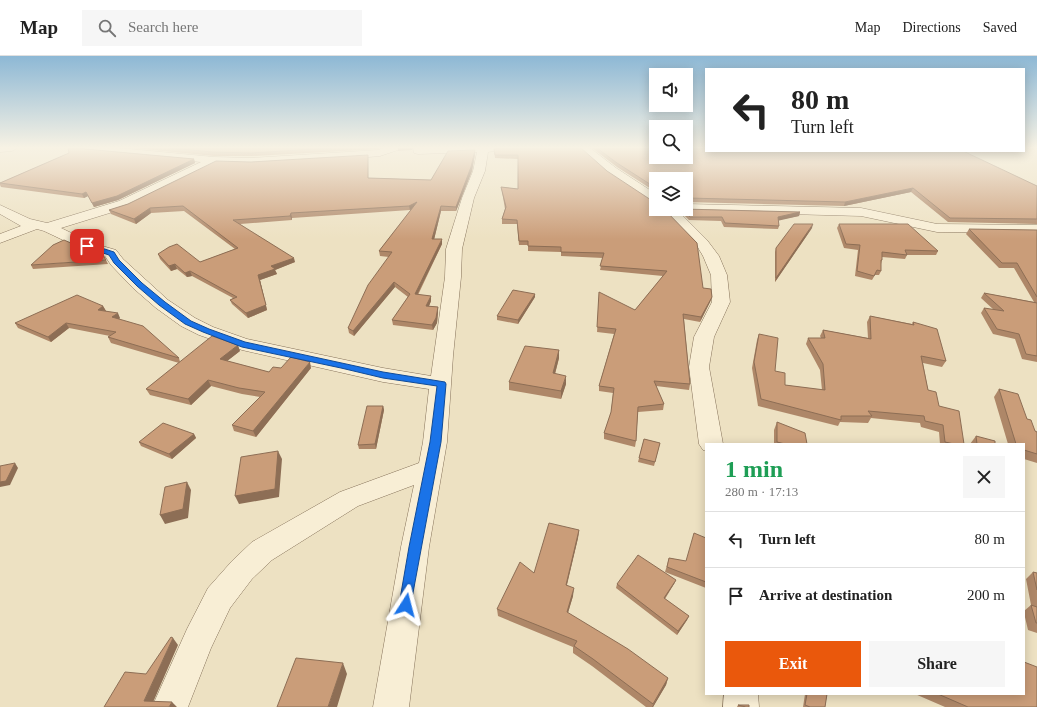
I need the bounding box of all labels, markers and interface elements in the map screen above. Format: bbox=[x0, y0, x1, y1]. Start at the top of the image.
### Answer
search box bbox=[82, 10, 362, 46]
text: Map bbox=[20, 17, 58, 38]
icon: search bbox=[96, 17, 118, 39]
text: Search here bbox=[128, 19, 198, 35]
text: Map bbox=[855, 20, 880, 35]
text: Directions bbox=[902, 20, 961, 35]
text: Saved bbox=[983, 20, 1017, 35]
map controls bbox=[649, 68, 693, 216]
button: sound bbox=[649, 68, 693, 112]
icon: left bbox=[725, 84, 777, 136]
text: 80 m bbox=[791, 84, 849, 115]
text: Turn left bbox=[791, 117, 854, 137]
button: search bbox=[649, 120, 693, 164]
button: layers bbox=[649, 172, 693, 216]
pin bbox=[70, 229, 104, 263]
icon: arrive bbox=[76, 235, 98, 257]
text: 1 min bbox=[725, 456, 783, 482]
button: close bbox=[963, 456, 1005, 498]
text: 280 m · 17:13 bbox=[725, 484, 798, 499]
icon: left bbox=[725, 529, 747, 551]
text: Turn left bbox=[759, 531, 816, 547]
text: 80 m bbox=[975, 531, 1005, 547]
position arrow bbox=[385, 584, 427, 626]
icon: arrive bbox=[725, 585, 747, 607]
text: Arrive at destination bbox=[759, 587, 892, 603]
text: 200 m bbox=[967, 587, 1005, 603]
button: Exit bbox=[725, 641, 861, 687]
button: Share bbox=[869, 641, 1005, 687]

